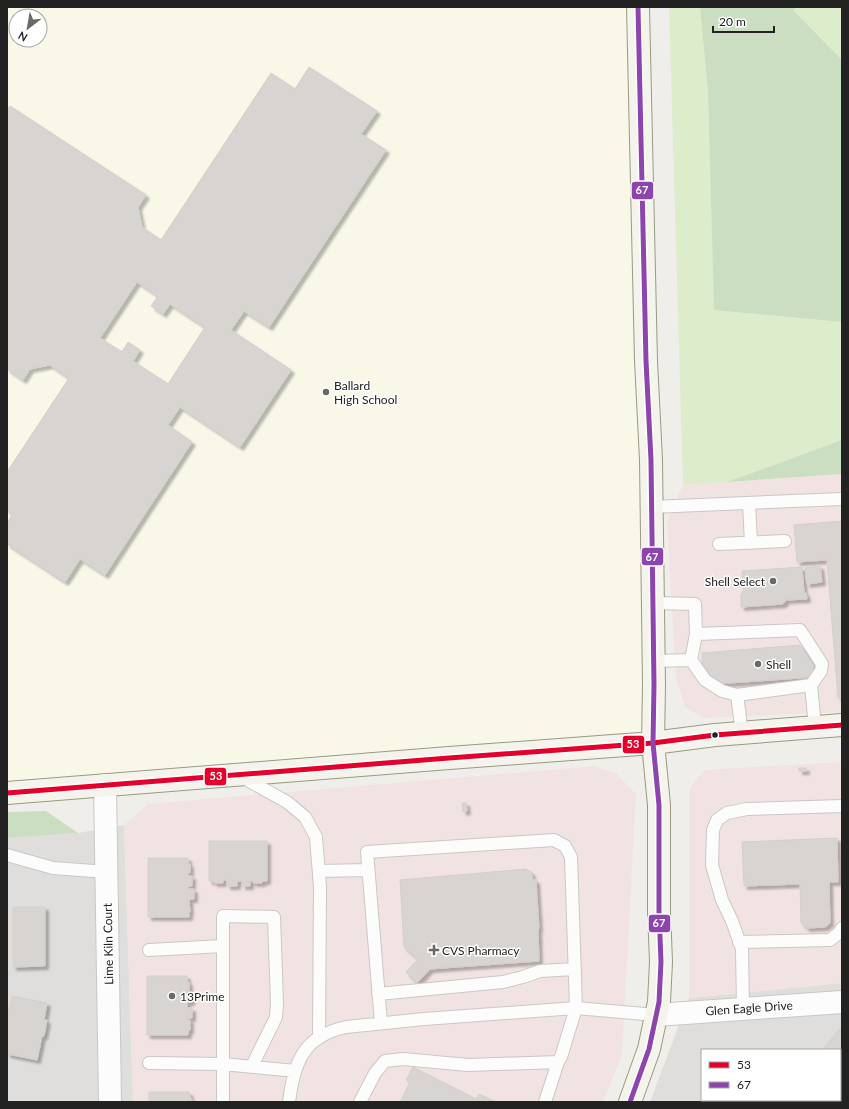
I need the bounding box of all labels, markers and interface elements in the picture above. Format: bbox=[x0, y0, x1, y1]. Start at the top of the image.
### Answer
north arrow bbox=[8, 8, 48, 48]
scale bar bbox=[713, 8, 774, 34]
text: 20 m bbox=[719, 14, 746, 29]
text: N bbox=[16, 29, 30, 45]
line badge: 67 bbox=[631, 181, 654, 200]
text: 67 bbox=[636, 183, 648, 196]
place label: Ballard High School bbox=[334, 378, 397, 407]
marker: Ballard High School bbox=[321, 387, 331, 397]
line badge: 67 bbox=[641, 547, 664, 566]
text: 67 bbox=[646, 550, 658, 563]
place label: Shell Select bbox=[705, 574, 766, 589]
marker: Shell Select bbox=[768, 576, 778, 586]
place label: Shell bbox=[766, 657, 791, 672]
marker: Shell bbox=[753, 659, 763, 669]
unlabelled marker bbox=[710, 730, 720, 740]
line badge: 53 bbox=[622, 735, 645, 754]
text: 53 bbox=[627, 737, 639, 750]
line badge: 53 bbox=[204, 767, 227, 786]
text: 53 bbox=[210, 769, 222, 782]
street label: Lime Kiln Court bbox=[100, 902, 116, 985]
line badge: 67 bbox=[648, 914, 671, 933]
text: 67 bbox=[653, 916, 665, 929]
place label: CVS Pharmacy bbox=[442, 943, 520, 958]
marker: CVS Pharmacy bbox=[429, 945, 439, 955]
place label: 13Prime bbox=[180, 989, 224, 1004]
marker: 13Prime bbox=[167, 991, 177, 1001]
street label: Glen Eagle Drive bbox=[705, 997, 793, 1019]
legend bbox=[701, 1049, 841, 1101]
text: 53 bbox=[737, 1057, 751, 1072]
text: 67 bbox=[737, 1077, 751, 1092]

